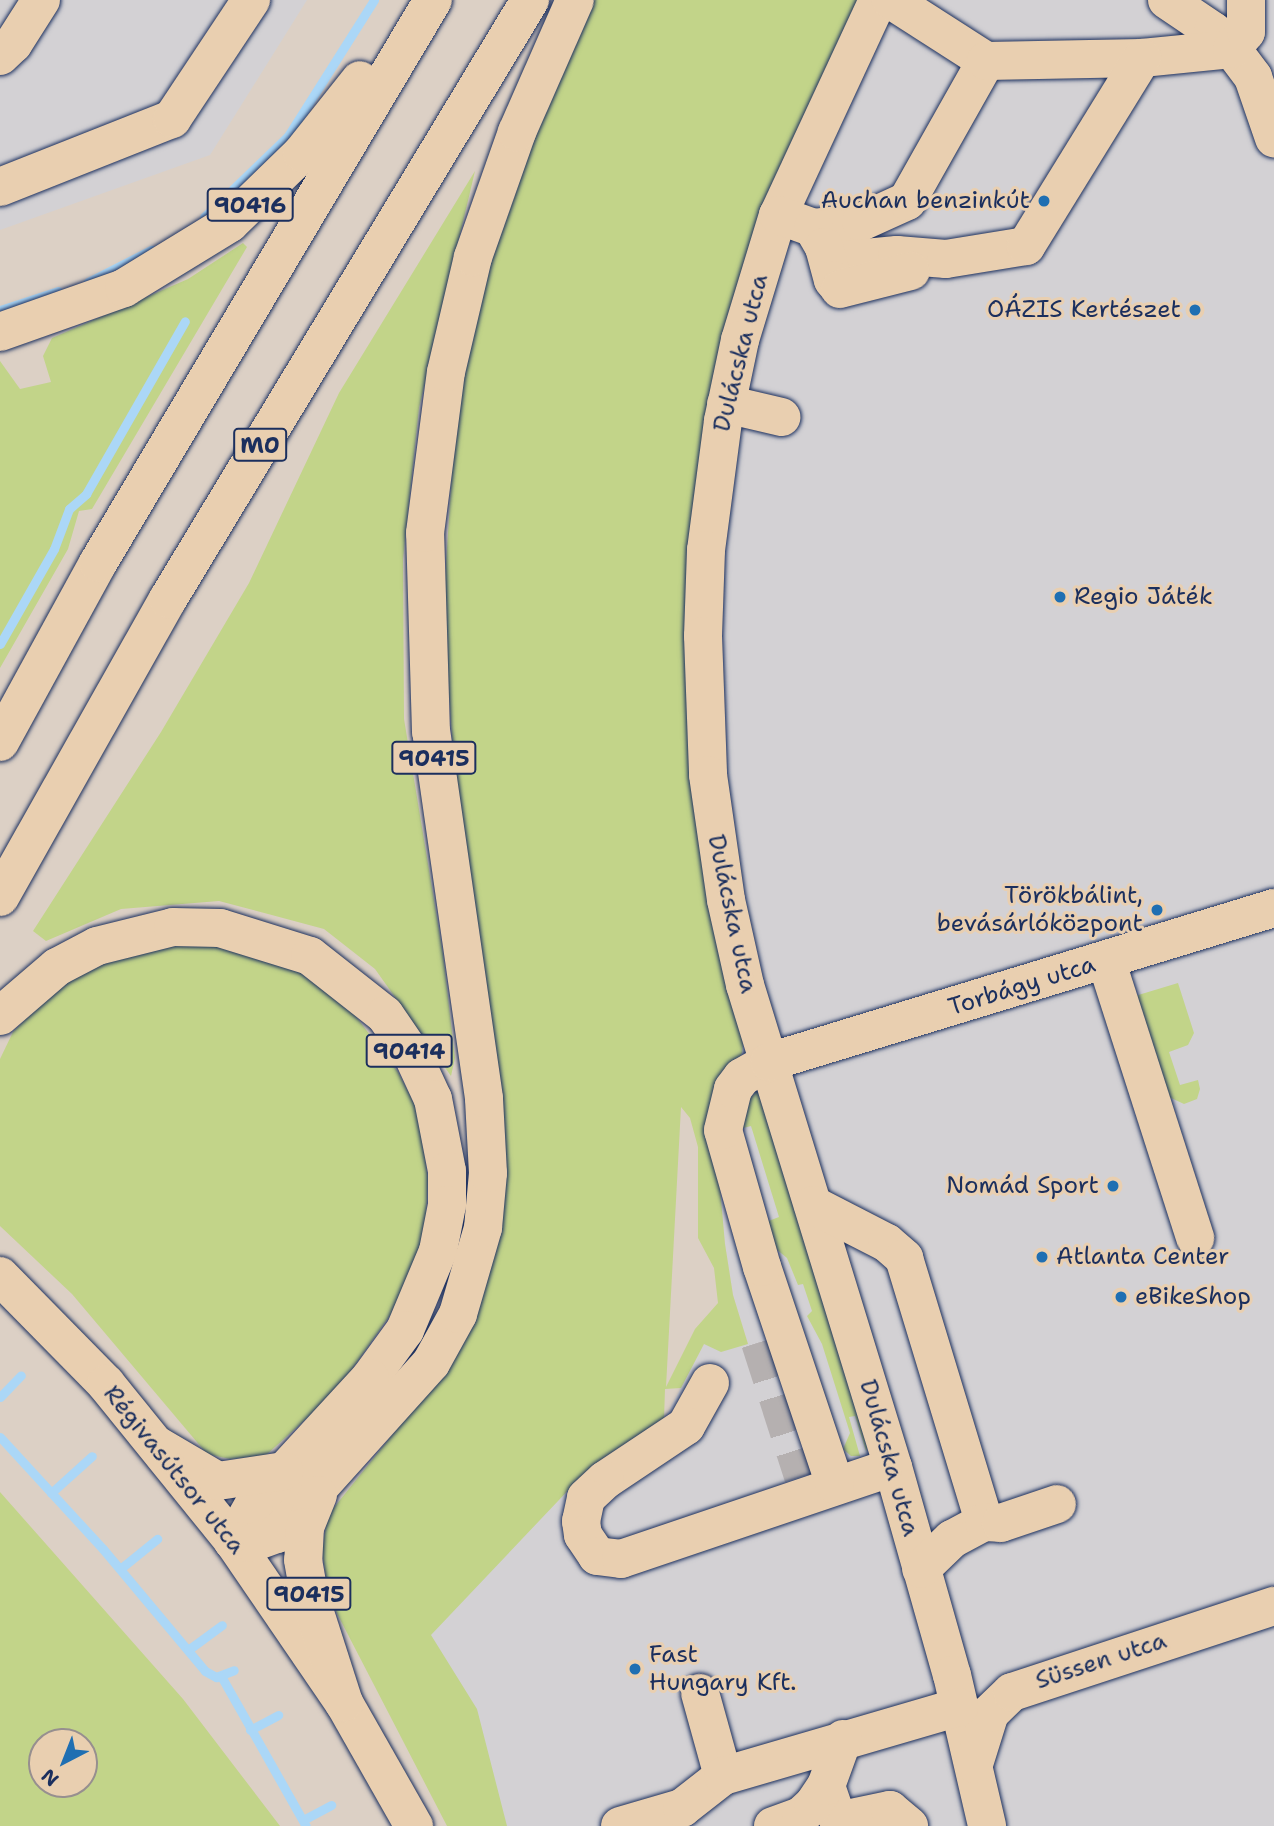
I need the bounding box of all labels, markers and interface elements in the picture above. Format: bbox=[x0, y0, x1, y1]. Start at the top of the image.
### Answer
road number: 90416 bbox=[206, 186, 294, 224]
place label: Auchan benzinkút bbox=[821, 187, 1030, 215]
marker: Auchan benzinkút bbox=[1036, 193, 1052, 209]
street label: Dulácska utca bbox=[708, 271, 774, 435]
place label: OÁZIS Kertészet bbox=[987, 296, 1181, 324]
marker: OÁZIS Kertészet bbox=[1187, 302, 1203, 318]
road number: M0 bbox=[232, 426, 288, 464]
place label: Regio Játék bbox=[1074, 583, 1213, 611]
marker: Regio Játék bbox=[1052, 589, 1068, 605]
road number: 90415 bbox=[390, 738, 478, 778]
street label: Dulácska utca bbox=[701, 832, 763, 996]
place label: Törökbálint, bevásárlóközpont bbox=[937, 882, 1143, 938]
marker: Törökbálint, bevásárlóközpont bbox=[1149, 902, 1165, 918]
street label: Torbágy utca bbox=[945, 950, 1099, 1022]
road number: 90414 bbox=[365, 1032, 453, 1070]
place label: Nomád Sport bbox=[946, 1172, 1099, 1200]
marker: Nomád Sport bbox=[1105, 1178, 1121, 1194]
place label: Atlanta Center bbox=[1056, 1243, 1229, 1271]
marker: Atlanta Center bbox=[1034, 1249, 1050, 1265]
place label: eBikeShop bbox=[1135, 1283, 1251, 1311]
marker: eBikeShop bbox=[1113, 1289, 1129, 1305]
street label: Dulácska utca bbox=[853, 1376, 925, 1540]
street label: Régivasútsor utca bbox=[97, 1380, 251, 1560]
road number: 90415 bbox=[265, 1574, 353, 1614]
street label: Süssen utca bbox=[1032, 1626, 1170, 1696]
place label: Fast Hungary Kft. bbox=[649, 1641, 796, 1697]
marker: Fast Hungary Kft. bbox=[627, 1661, 643, 1677]
north arrow bbox=[28, 1728, 98, 1798]
text: N bbox=[36, 1763, 64, 1792]

